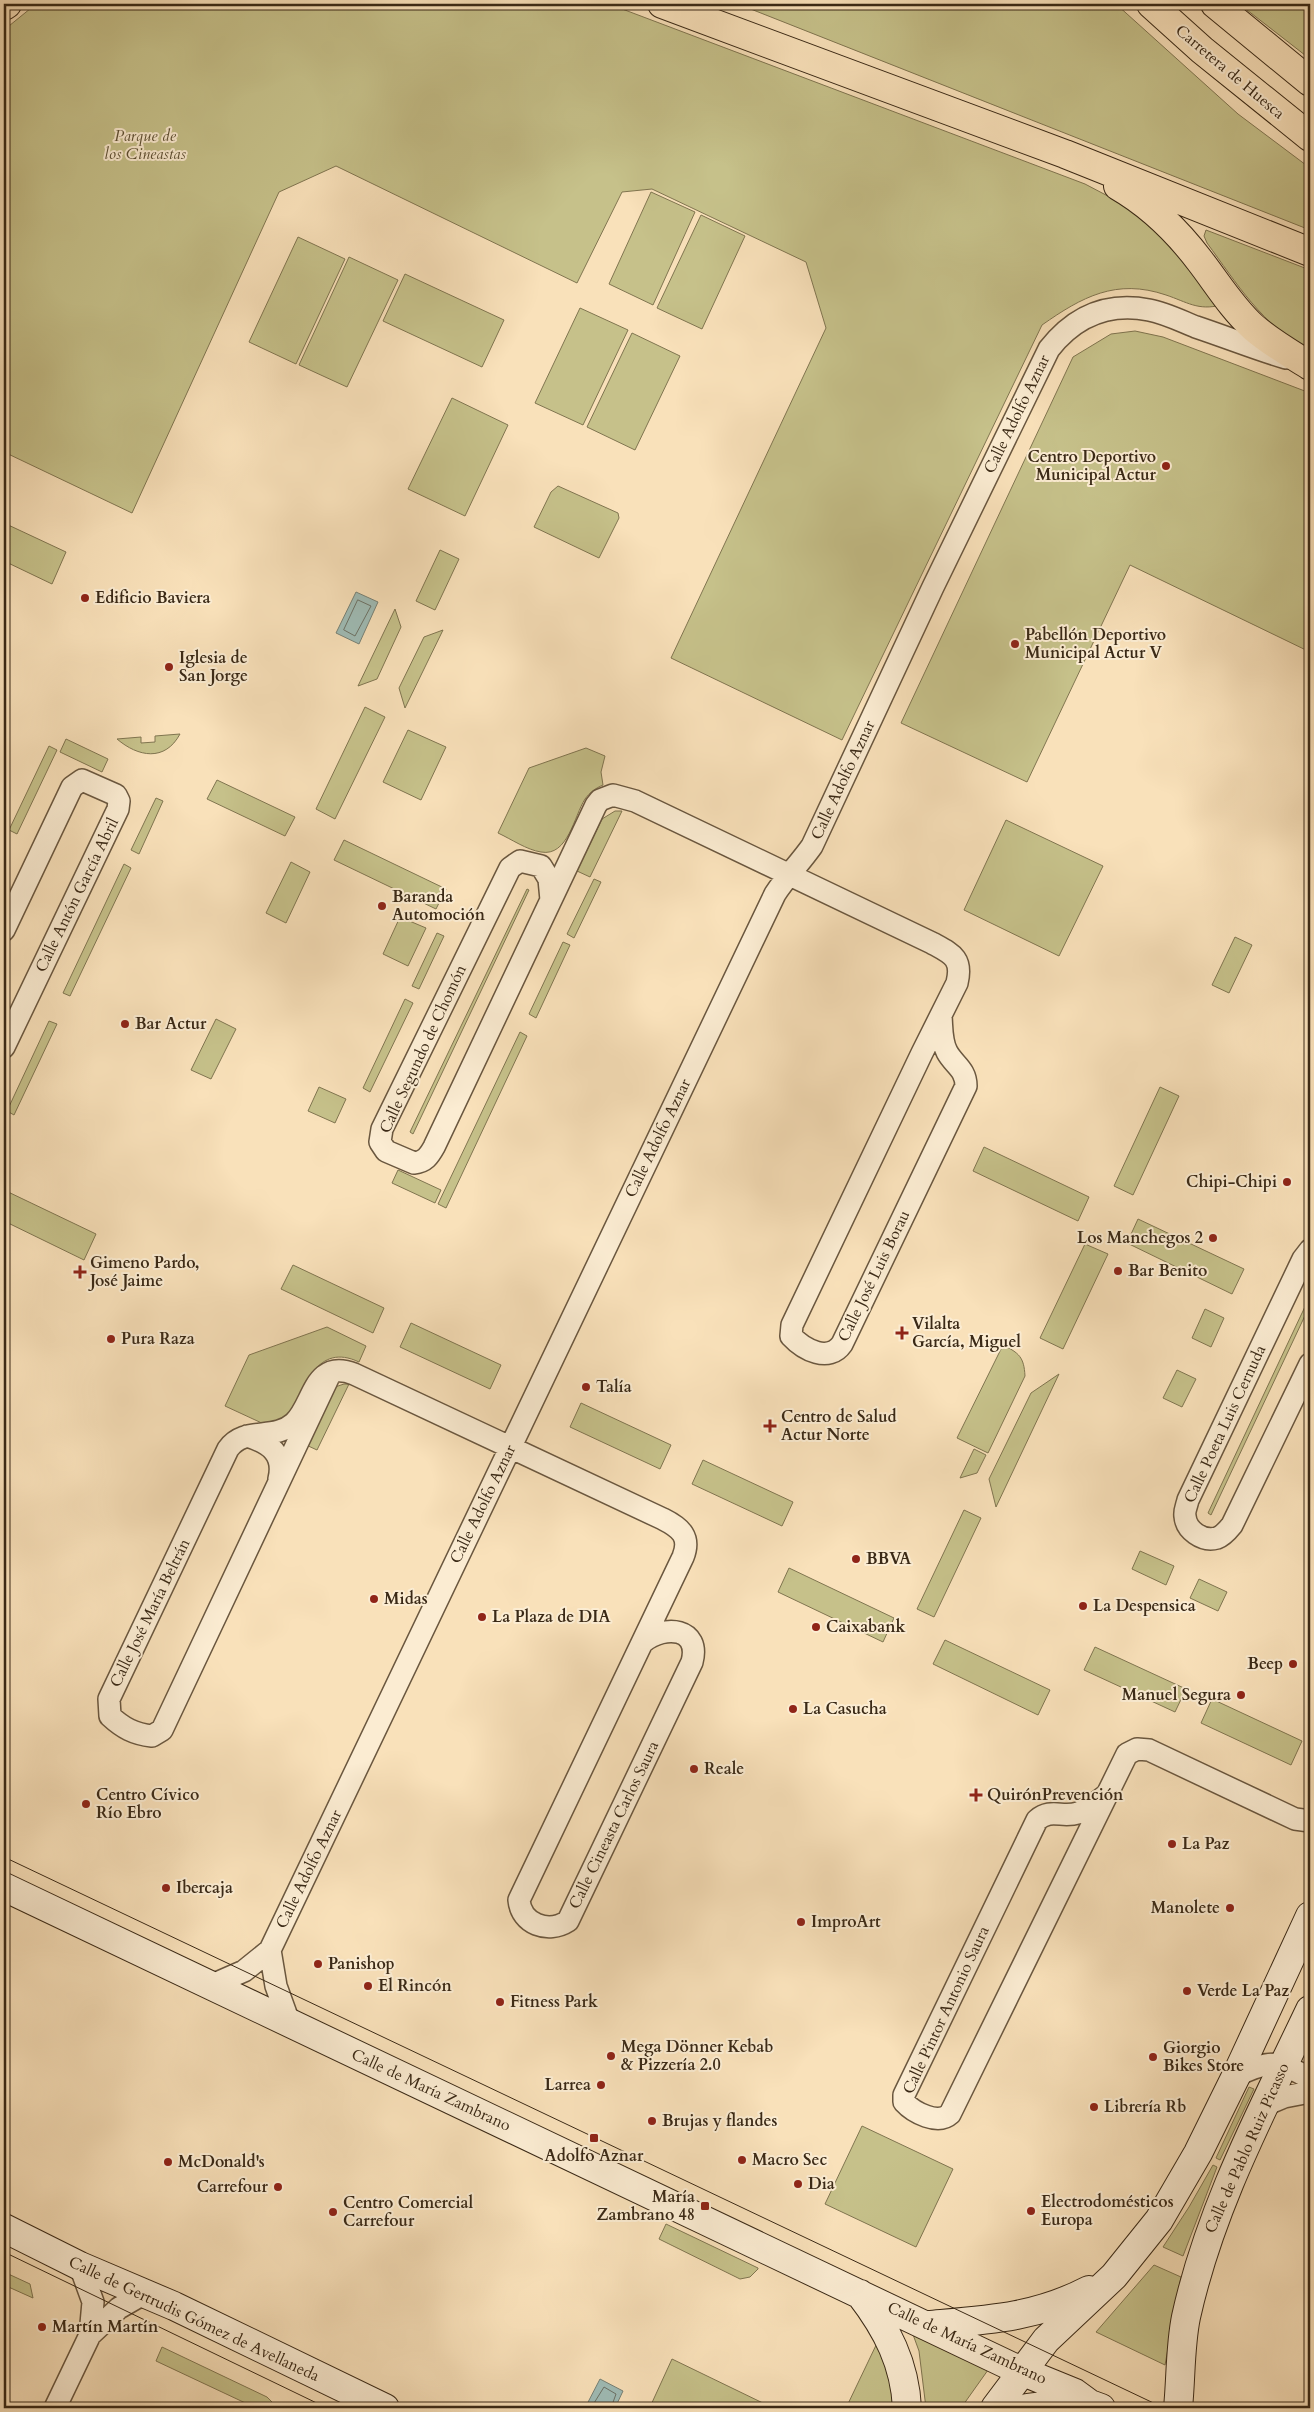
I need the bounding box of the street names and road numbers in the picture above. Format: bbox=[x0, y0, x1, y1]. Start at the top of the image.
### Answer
street label: Carretera de Huesca bbox=[1171, 20, 1289, 124]
street label: Calle Adolfo Aznar bbox=[979, 351, 1055, 477]
street label: Calle Adolfo Aznar bbox=[806, 716, 880, 843]
street label: Calle Antón García Abril bbox=[30, 814, 124, 976]
street label: Calle Segundo de Chomón bbox=[374, 961, 472, 1137]
street label: Calle Adolfo Aznar bbox=[620, 1075, 696, 1201]
street label: Calle José Luis Borau bbox=[833, 1206, 915, 1345]
street label: Calle Poeta Luis Cernuda bbox=[1179, 1341, 1271, 1506]
street label: Calle Adolfo Aznar bbox=[445, 1441, 521, 1567]
street label: Calle José María Beltrán bbox=[105, 1535, 195, 1691]
street label: Calle Cineasta Carlos Saura bbox=[564, 1737, 664, 1913]
street label: Calle Adolfo Aznar bbox=[271, 1806, 347, 1932]
street label: Calle Pintor Antonio Saura bbox=[897, 1922, 995, 2098]
street label: Calle de María Zambrano bbox=[348, 2043, 515, 2137]
street label: Calle de Pablo Ruiz Picasso bbox=[1199, 2059, 1295, 2237]
street label: Calle de Gertrudis Gómez de Avellaneda bbox=[65, 2251, 323, 2387]
street label: Calle de María Zambrano bbox=[884, 2296, 1051, 2390]

